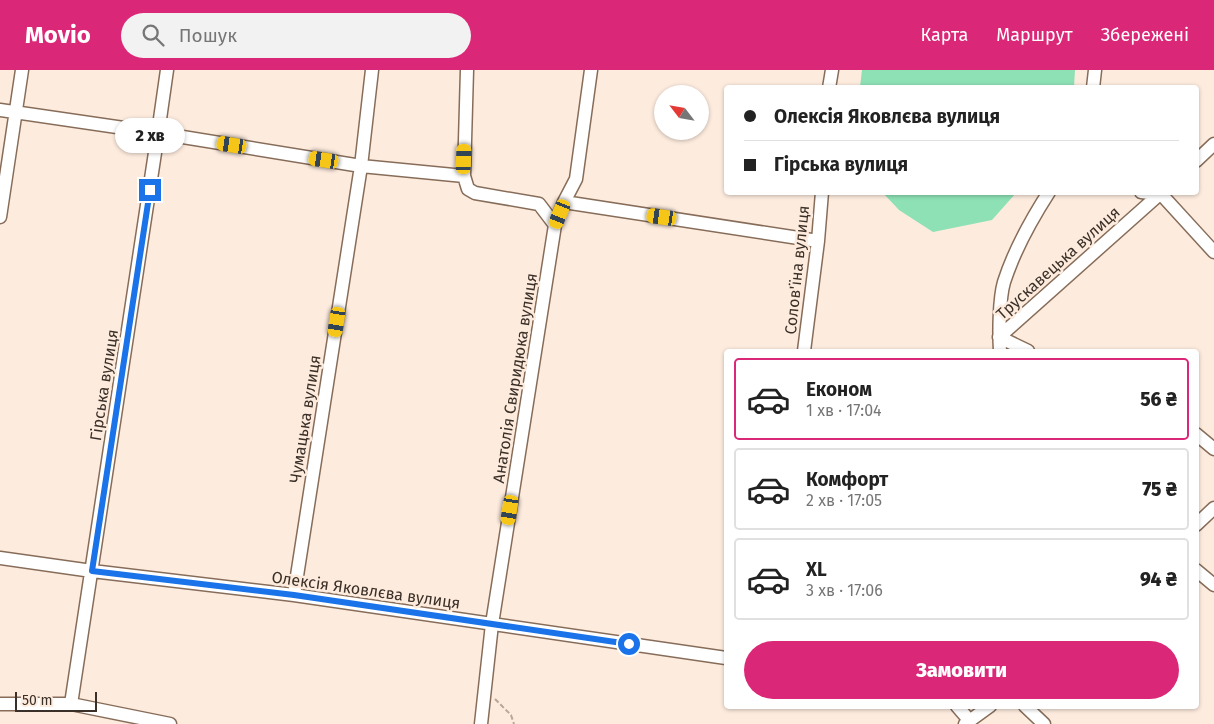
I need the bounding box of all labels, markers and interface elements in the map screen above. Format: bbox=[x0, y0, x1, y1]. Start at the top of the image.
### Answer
search box bbox=[121, 13, 471, 58]
text: Movio bbox=[25, 21, 91, 49]
icon: search bbox=[139, 21, 167, 49]
text: Пошук bbox=[179, 24, 237, 47]
text: Карта bbox=[921, 24, 968, 46]
text: Маршрут bbox=[996, 24, 1073, 46]
text: Збережені bbox=[1101, 24, 1189, 46]
north arrow bbox=[654, 85, 709, 140]
map controls bbox=[654, 85, 709, 140]
text: Олексія Яковлєва вулиця bbox=[774, 105, 1000, 128]
callout: 2 хв bbox=[115, 118, 185, 152]
text: 2 хв bbox=[135, 126, 165, 145]
car bbox=[216, 135, 247, 155]
car bbox=[455, 144, 472, 174]
car bbox=[308, 150, 339, 170]
text: Гірська вулиця bbox=[774, 153, 908, 176]
route end bbox=[139, 179, 161, 201]
car bbox=[547, 197, 572, 231]
street label: Трускавецька вулиця bbox=[992, 202, 1124, 324]
street label: Солов'їна вулиця bbox=[781, 204, 813, 336]
car bbox=[646, 207, 677, 227]
street label: Анатолія Свиридюка вулиця bbox=[489, 272, 541, 484]
car bbox=[327, 306, 346, 338]
street label: Гірська вулиця bbox=[86, 328, 122, 442]
street label: Чумацька вулиця bbox=[286, 354, 324, 484]
icon: car bbox=[746, 377, 791, 422]
text: Економ bbox=[806, 378, 872, 401]
text: 56 ₴ bbox=[1140, 388, 1177, 411]
text: 1 хв · 17:04 bbox=[806, 401, 882, 420]
icon: car bbox=[746, 467, 791, 512]
text: Комфорт bbox=[806, 468, 888, 491]
text: 75 ₴ bbox=[1142, 478, 1177, 501]
text: 2 хв · 17:05 bbox=[806, 491, 882, 510]
car bbox=[500, 494, 519, 526]
icon: car bbox=[746, 557, 791, 602]
text: XL bbox=[806, 558, 827, 581]
street label: Олексія Яковлєва вулиця bbox=[270, 567, 462, 613]
text: 94 ₴ bbox=[1140, 568, 1177, 591]
text: 3 хв · 17:06 bbox=[806, 581, 883, 600]
route start bbox=[618, 633, 640, 655]
button: Замовити bbox=[744, 641, 1179, 699]
scale bar bbox=[15, 689, 98, 712]
text: 50 m bbox=[22, 692, 53, 709]

